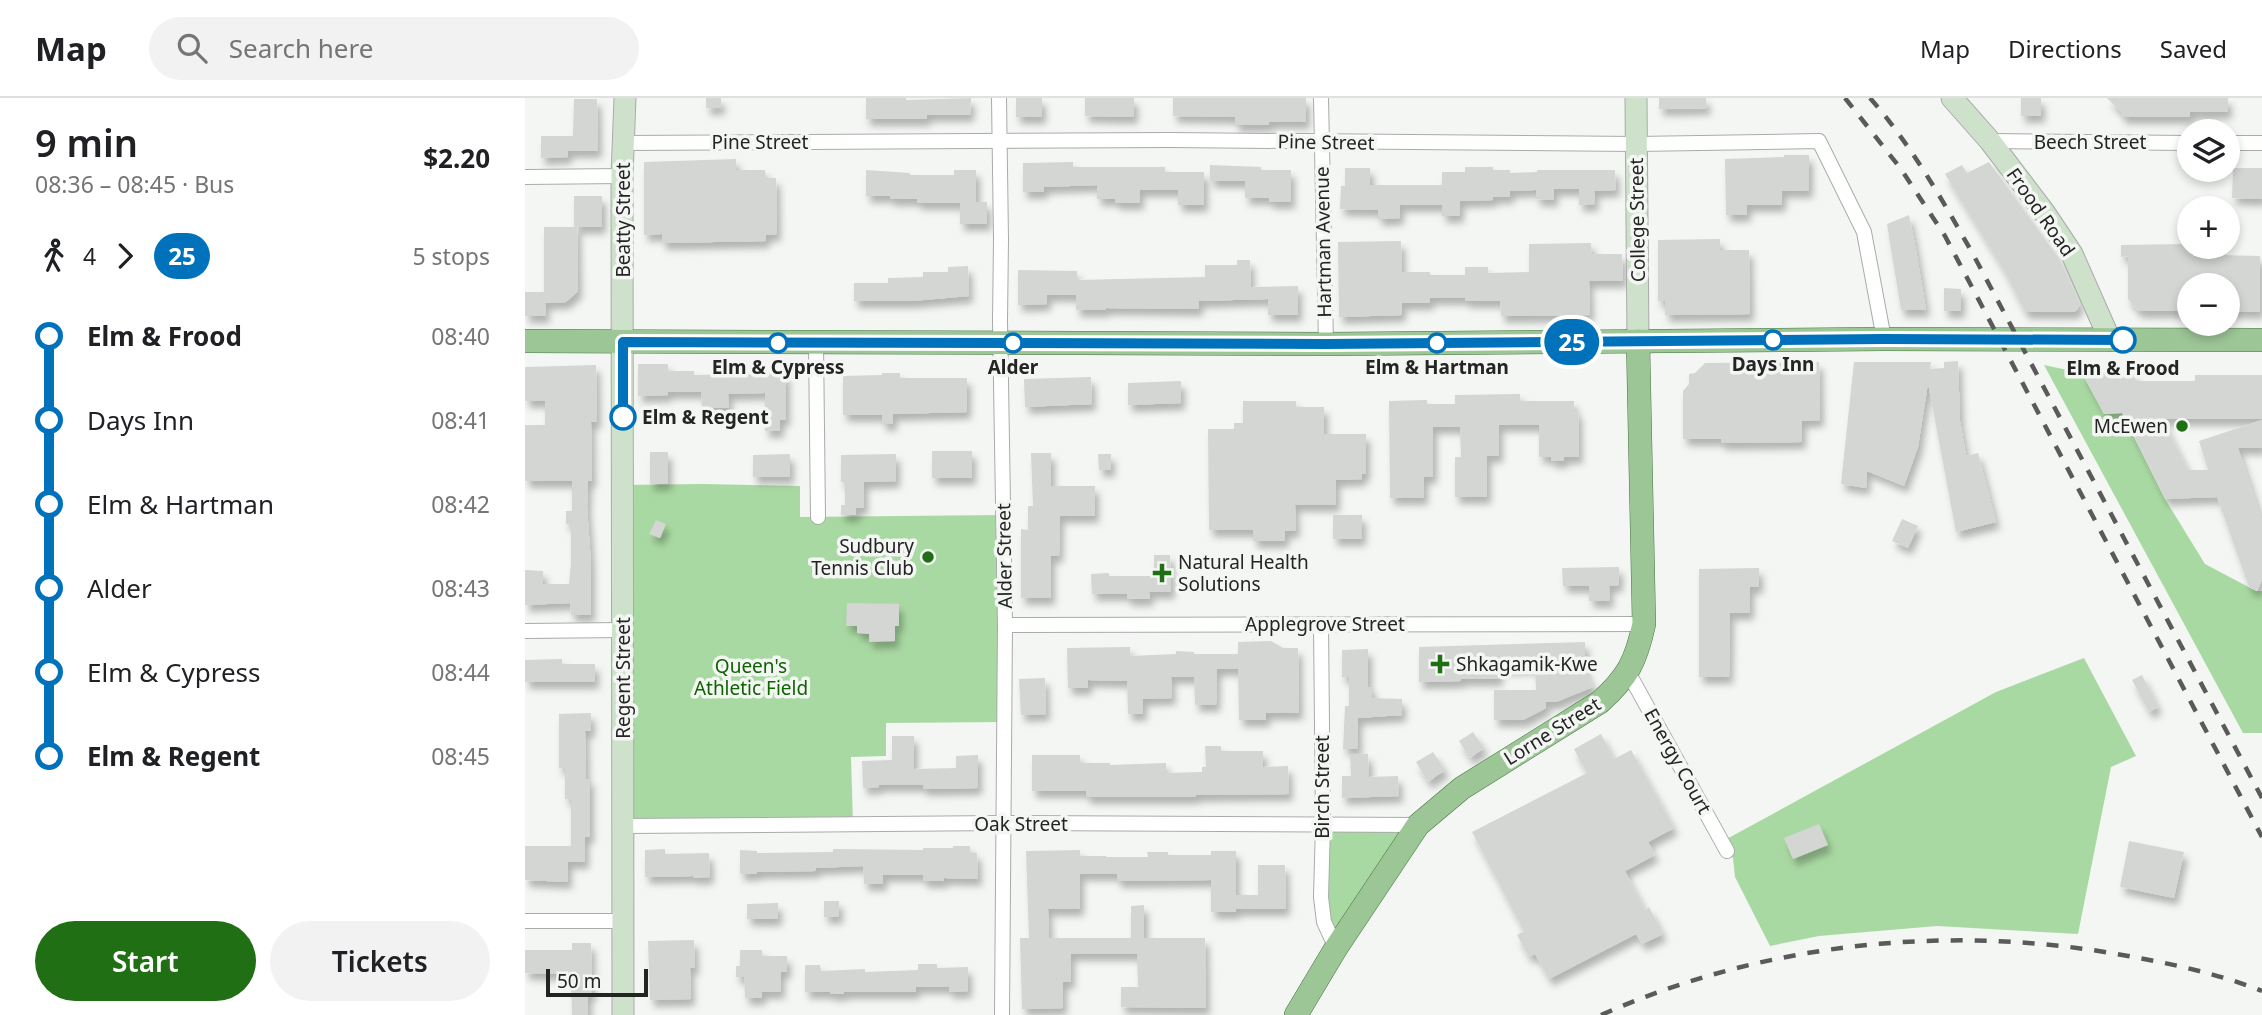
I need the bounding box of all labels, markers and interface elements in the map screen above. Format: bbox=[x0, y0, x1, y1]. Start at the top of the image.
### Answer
search box bbox=[149, 17, 639, 80]
text: Map bbox=[35, 26, 107, 71]
icon: search bbox=[173, 29, 211, 67]
text: Search here bbox=[229, 30, 373, 66]
text: Map bbox=[1920, 32, 1970, 65]
text: Directions bbox=[2008, 32, 2122, 65]
text: Saved bbox=[2160, 32, 2227, 65]
text: 9 min bbox=[35, 116, 138, 168]
map controls bbox=[2177, 119, 2240, 336]
button: layers bbox=[2177, 119, 2240, 182]
street label: Pine Street bbox=[1277, 128, 1375, 156]
street label: Pine Street bbox=[712, 129, 809, 155]
street label: Beech Street bbox=[2034, 129, 2146, 155]
text: $2.20 bbox=[423, 140, 490, 176]
street label: College Street bbox=[1623, 157, 1651, 282]
street label: Beatty Street bbox=[610, 162, 636, 278]
street label: Frood Road bbox=[2001, 163, 2081, 261]
street label: Hartman Avenue bbox=[1309, 166, 1337, 318]
text: 08:36 – 08:45 · Bus bbox=[35, 168, 234, 200]
button: + bbox=[2177, 196, 2240, 259]
icon: walk bbox=[35, 237, 73, 275]
icon: forward bbox=[106, 237, 144, 275]
text: 25 bbox=[168, 239, 196, 272]
text: 4 bbox=[83, 240, 96, 272]
text: 5 stops bbox=[412, 240, 490, 272]
button: − bbox=[2177, 273, 2240, 336]
text: Elm & Frood bbox=[87, 318, 242, 354]
line badge: 25 bbox=[1541, 319, 1603, 365]
text: 08:40 bbox=[431, 320, 490, 352]
text: 25 bbox=[1558, 325, 1586, 358]
marker: Elm & Frood bbox=[2110, 327, 2136, 353]
marker: Days Inn bbox=[1763, 330, 1783, 350]
marker: Elm & Cypress bbox=[768, 333, 788, 353]
marker: Alder bbox=[1003, 333, 1023, 353]
marker: Elm & Hartman bbox=[1427, 333, 1447, 353]
place label: Days Inn bbox=[1732, 351, 1814, 377]
place label: Elm & Cypress bbox=[712, 354, 844, 380]
place label: Alder bbox=[988, 354, 1039, 380]
place label: Elm & Hartman bbox=[1365, 354, 1509, 380]
place label: Elm & Frood bbox=[2066, 355, 2180, 381]
text: Days Inn bbox=[87, 402, 194, 438]
text: 08:41 bbox=[431, 404, 490, 436]
marker: Elm & Regent bbox=[610, 404, 636, 430]
place label: Elm & Regent bbox=[642, 404, 769, 430]
place label: McEwen bbox=[2094, 413, 2168, 439]
marker: McEwen bbox=[2174, 418, 2190, 434]
text: Elm & Hartman bbox=[87, 486, 274, 522]
text: 08:42 bbox=[431, 488, 490, 520]
street label: Alder Street bbox=[990, 503, 1018, 609]
place label: Sudbury Tennis Club bbox=[811, 533, 914, 581]
marker: Sudbury Tennis Club bbox=[920, 549, 936, 565]
place label: Natural Health Solutions bbox=[1178, 549, 1309, 597]
marker: Natural Health Solutions bbox=[1152, 563, 1172, 583]
text: Alder bbox=[87, 570, 152, 606]
text: 08:43 bbox=[431, 572, 490, 604]
street label: Applegrove Street bbox=[1245, 611, 1405, 637]
street label: Regent Street bbox=[610, 617, 636, 739]
place label: Shkagamik-Kwe bbox=[1456, 651, 1598, 677]
park label: Queen's Athletic Field bbox=[694, 653, 808, 701]
text: Elm & Cypress bbox=[87, 654, 261, 690]
marker: Shkagamik-Kwe bbox=[1430, 654, 1450, 674]
text: 08:44 bbox=[431, 656, 490, 688]
street label: Lorne Street bbox=[1499, 691, 1606, 771]
street label: Energy Court bbox=[1638, 704, 1718, 819]
street label: Birch Street bbox=[1309, 735, 1335, 839]
text: Elm & Regent bbox=[87, 738, 260, 774]
text: 08:45 bbox=[431, 740, 490, 772]
street label: Oak Street bbox=[974, 811, 1068, 837]
button: Start bbox=[35, 921, 256, 1001]
button: Tickets bbox=[270, 921, 490, 1001]
scale bar bbox=[546, 966, 647, 998]
text: 50 m bbox=[557, 968, 601, 994]

